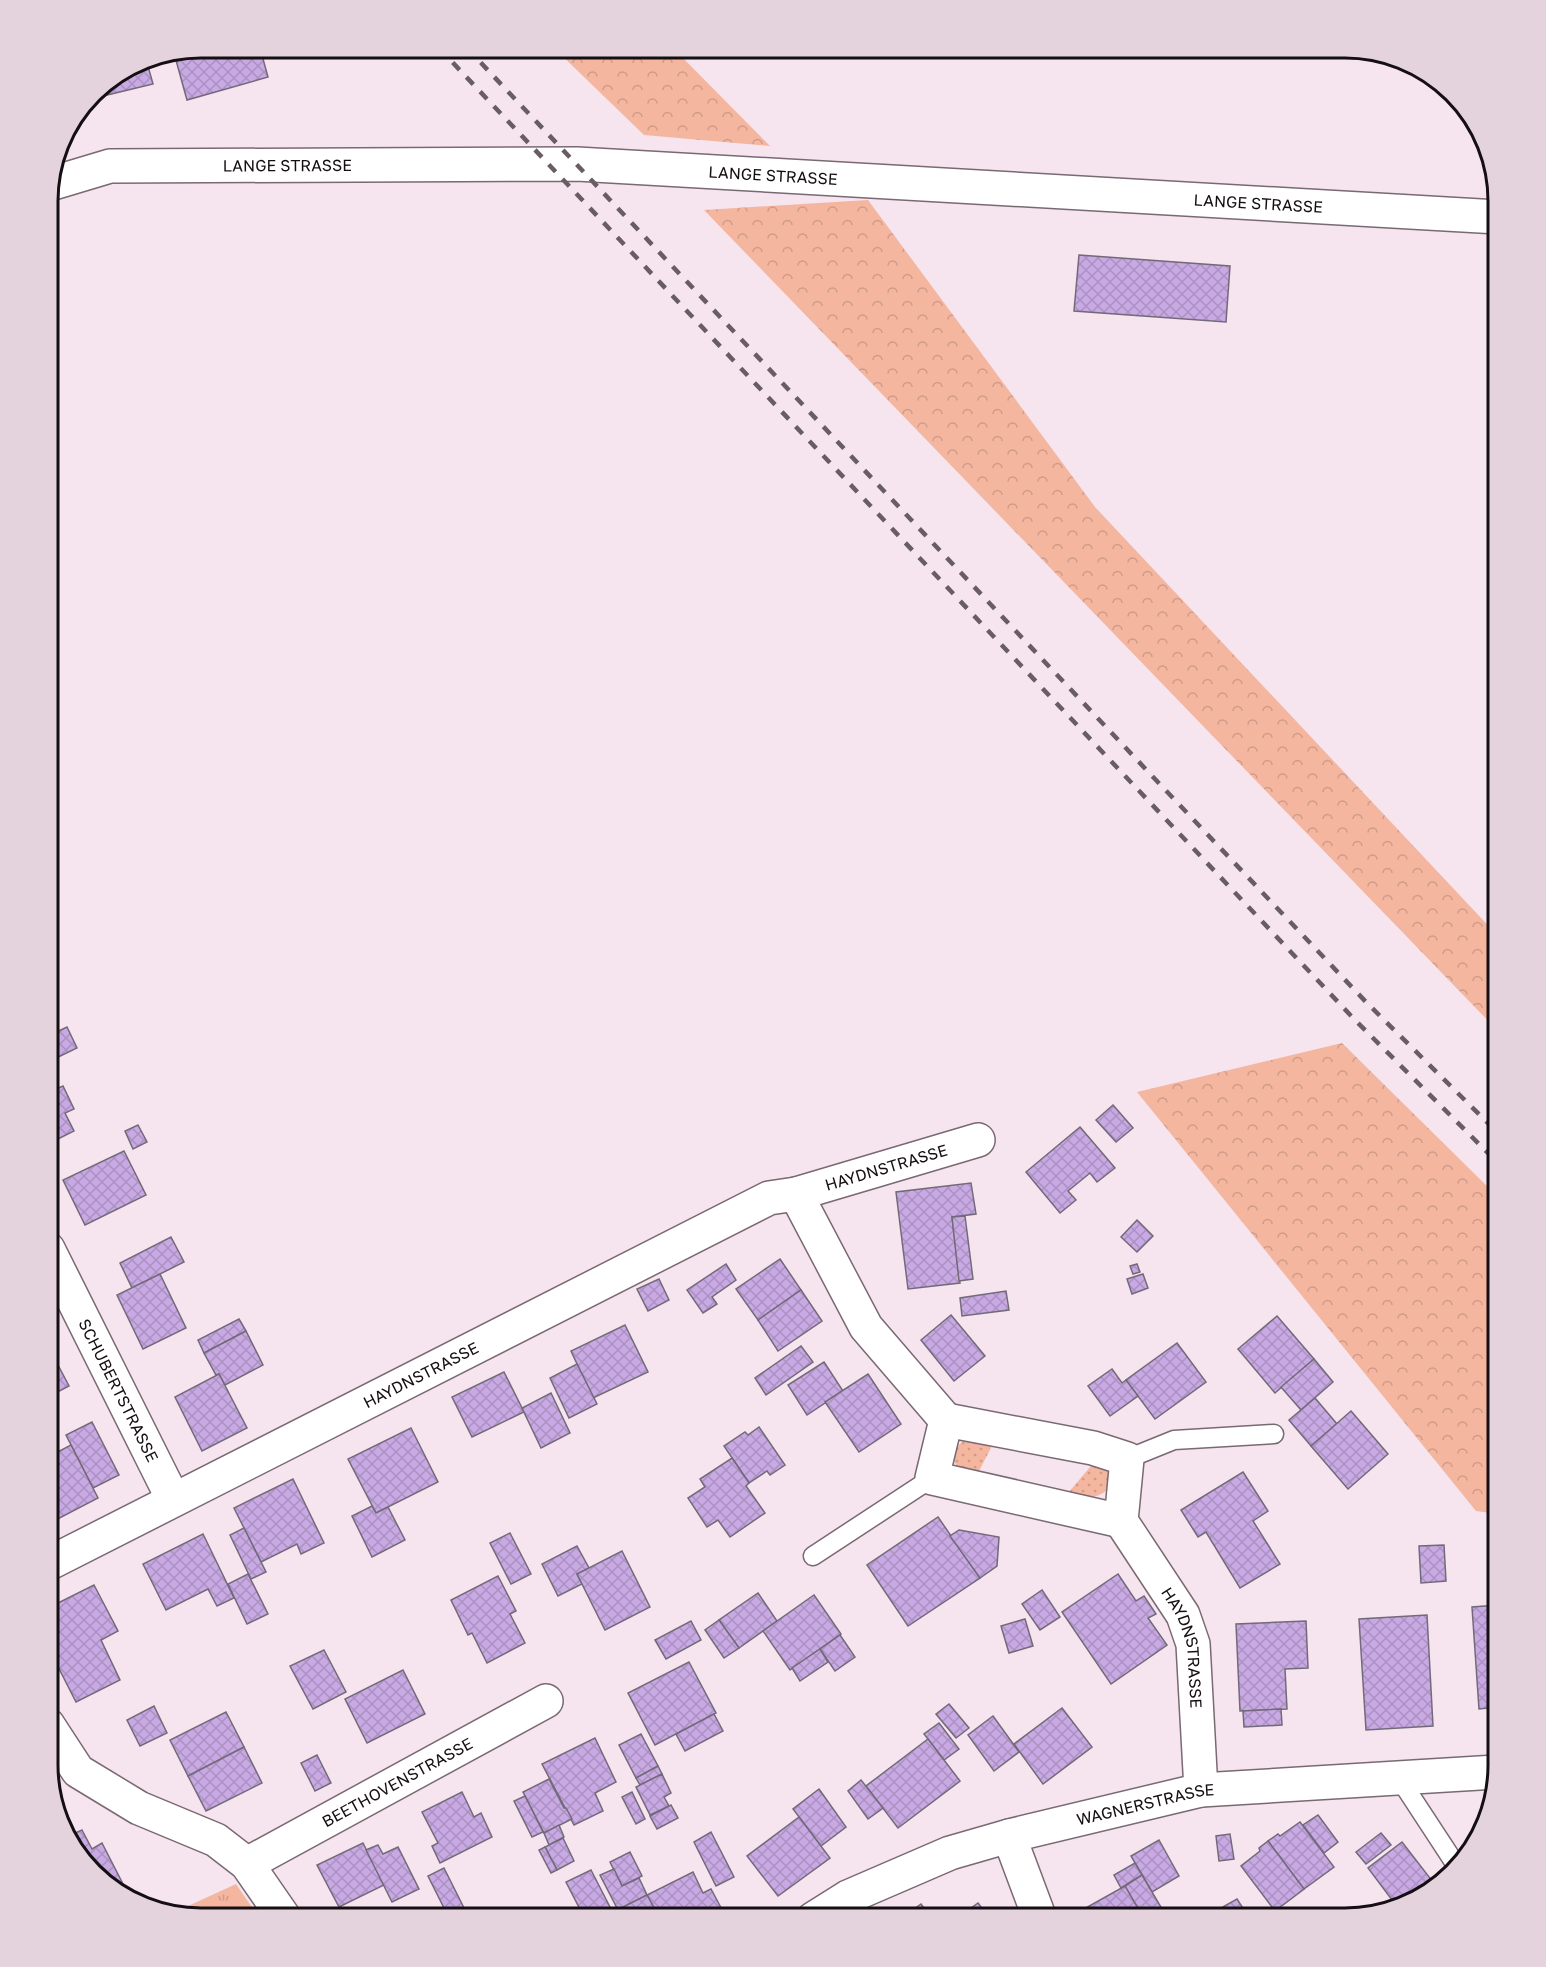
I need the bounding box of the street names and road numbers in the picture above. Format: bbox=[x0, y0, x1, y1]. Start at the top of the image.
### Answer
street label: LANGE STRASSE bbox=[223, 155, 352, 176]
street label: LANGE STRASSE bbox=[708, 162, 838, 189]
street label: LANGE STRASSE bbox=[1193, 190, 1323, 217]
street label: HAYDNSTRASSE bbox=[823, 1140, 950, 1195]
street label: SCHUBERTSTRASSE bbox=[74, 1315, 163, 1465]
street label: HAYDNSTRASSE bbox=[360, 1337, 482, 1412]
street label: HAYDNSTRASSE bbox=[1157, 1583, 1207, 1709]
street label: BEETHOVENSTRASSE bbox=[318, 1733, 476, 1831]
street label: WAGNERSTRASSE bbox=[1075, 1779, 1215, 1829]

